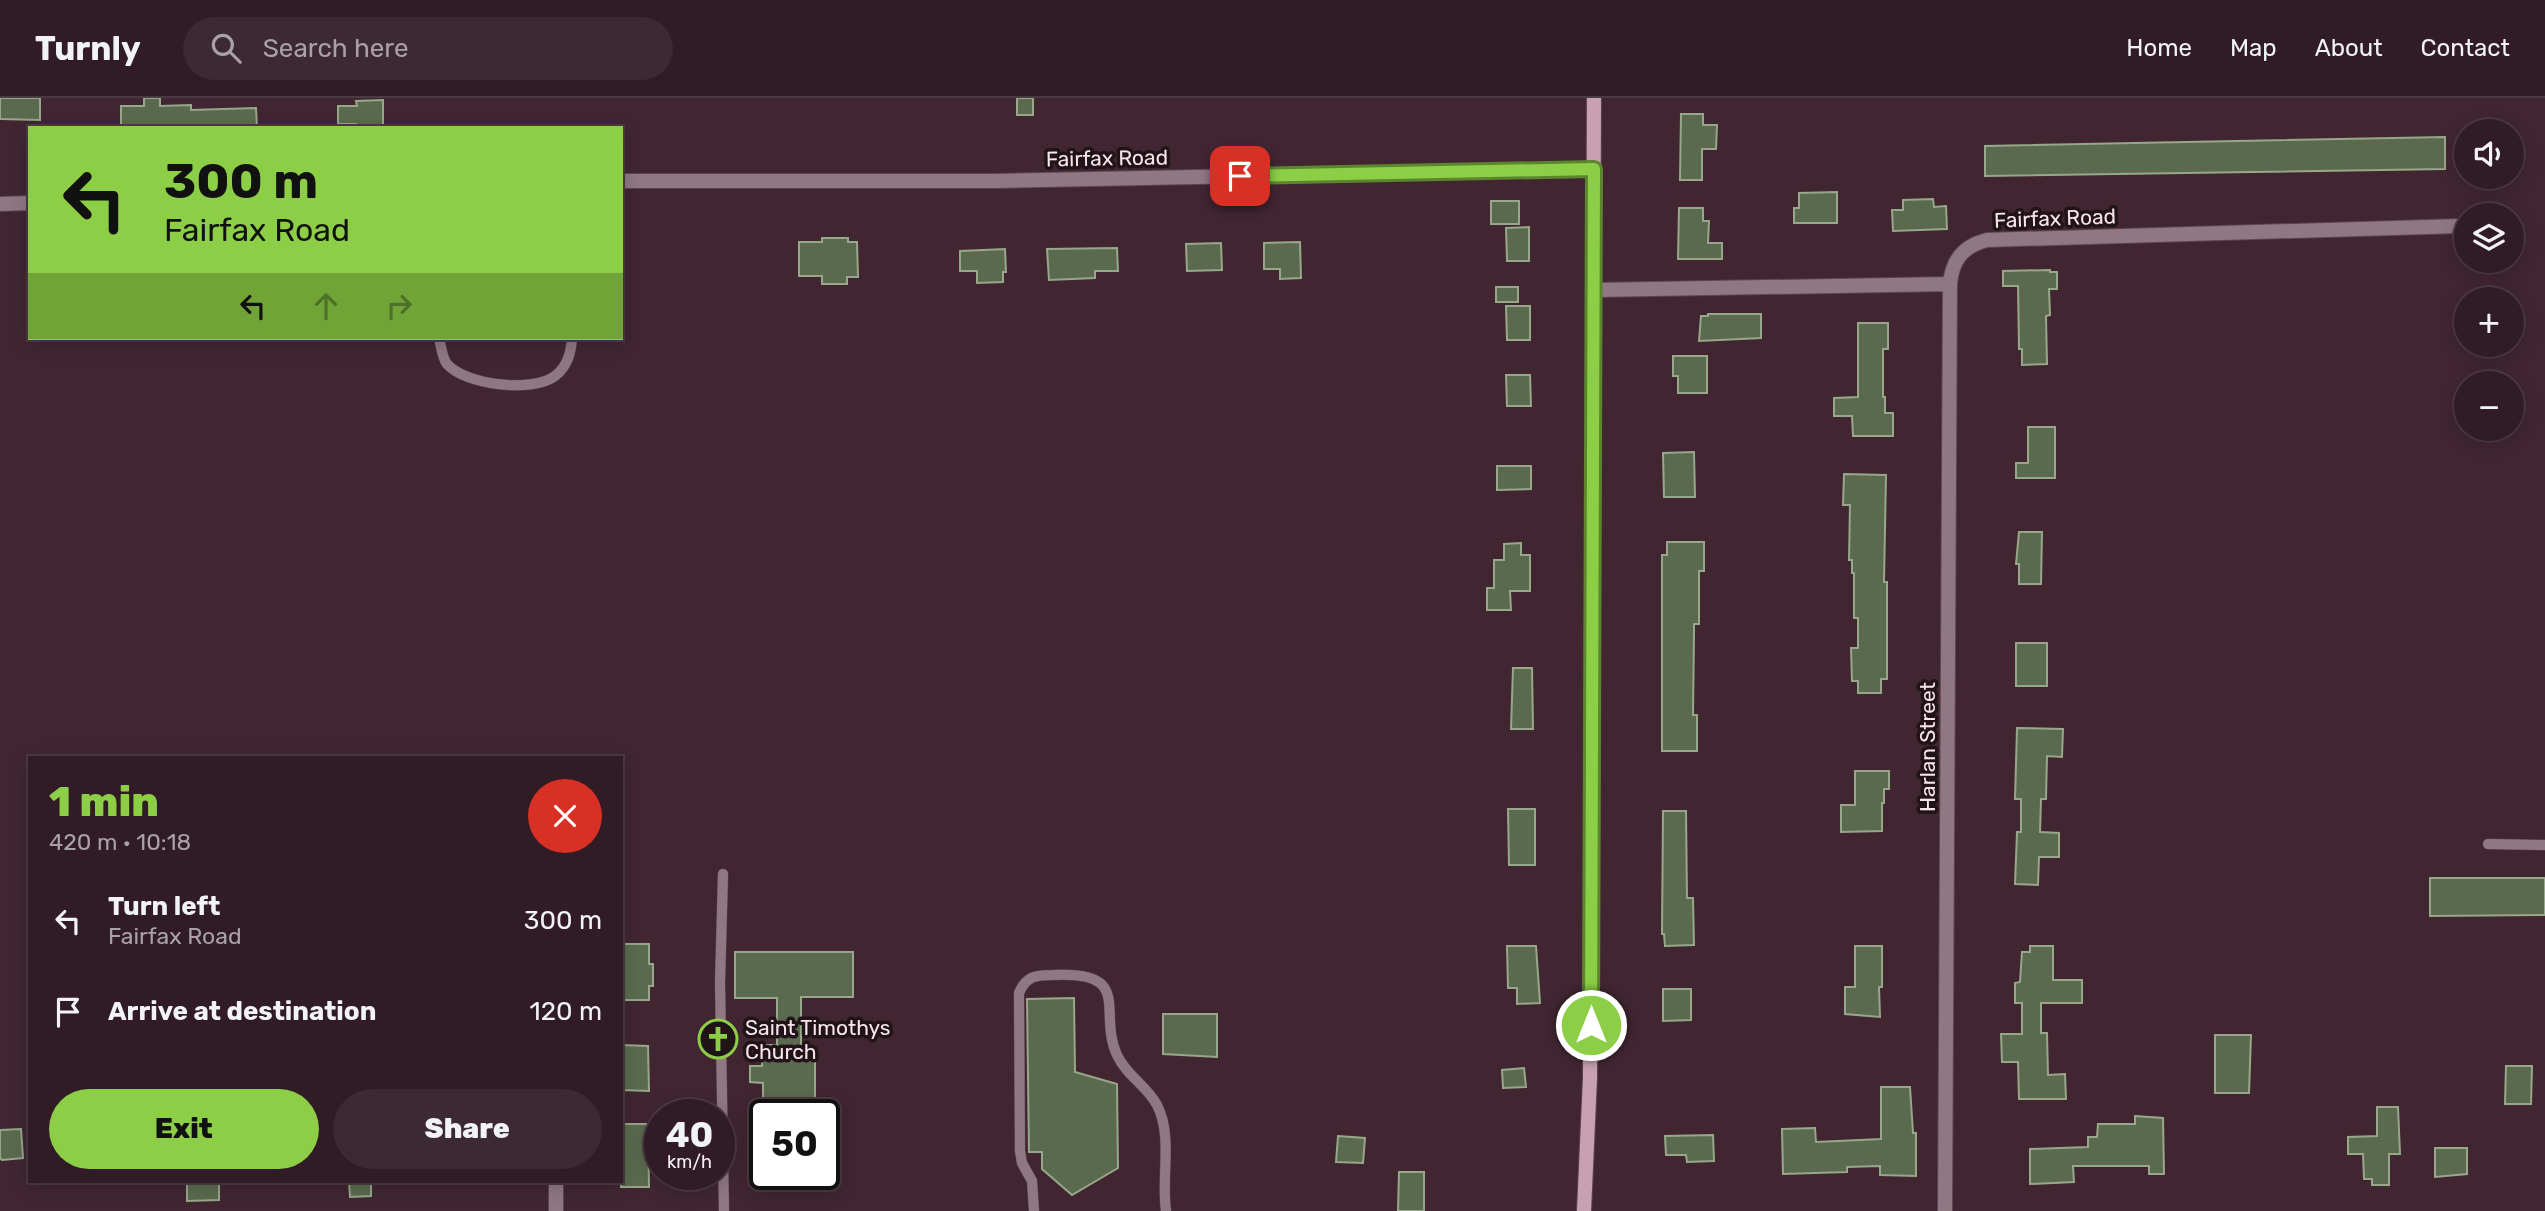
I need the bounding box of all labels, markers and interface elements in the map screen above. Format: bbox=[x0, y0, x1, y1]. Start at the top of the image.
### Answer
search box bbox=[183, 17, 673, 80]
text: Turnly bbox=[35, 29, 141, 68]
icon: search bbox=[207, 29, 245, 67]
text: Search here bbox=[263, 33, 409, 64]
text: Home bbox=[2126, 34, 2192, 62]
text: Map bbox=[2230, 34, 2277, 62]
text: About bbox=[2315, 34, 2383, 62]
text: Contact bbox=[2421, 34, 2510, 62]
map controls bbox=[2454, 119, 2524, 441]
button: sound bbox=[2454, 119, 2524, 189]
street label: Fairfax Road bbox=[1046, 144, 1168, 172]
pin bbox=[1210, 146, 1270, 206]
text: 300 m bbox=[164, 152, 318, 210]
icon: left bbox=[49, 154, 140, 245]
icon: arrive bbox=[1221, 157, 1259, 195]
street label: Fairfax Road bbox=[1994, 203, 2116, 233]
button: layers bbox=[2454, 203, 2524, 273]
text: Fairfax Road bbox=[164, 211, 350, 249]
icon: left bbox=[234, 287, 272, 325]
icon: ahead bbox=[307, 287, 345, 325]
icon: right bbox=[380, 287, 418, 325]
button: + bbox=[2454, 287, 2524, 357]
button: − bbox=[2454, 371, 2524, 441]
street label: Harlan Street bbox=[1915, 682, 1940, 812]
text: 1 min bbox=[49, 777, 159, 827]
button: close bbox=[528, 779, 602, 853]
text: 420 m · 10:18 bbox=[49, 828, 191, 856]
text: Turn left bbox=[108, 891, 220, 922]
icon: left bbox=[49, 902, 87, 940]
text: 300 m bbox=[524, 905, 602, 936]
text: Fairfax Road bbox=[108, 922, 242, 950]
position arrow bbox=[1554, 988, 1628, 1062]
icon: arrive bbox=[49, 993, 87, 1031]
text: Arrive at destination bbox=[108, 996, 376, 1027]
text: 120 m bbox=[530, 996, 602, 1027]
place label: Saint Timothys Church bbox=[745, 1015, 891, 1064]
church icon: Saint Timothys Church bbox=[697, 1018, 739, 1060]
button: Exit bbox=[49, 1089, 319, 1169]
button: Share bbox=[333, 1089, 602, 1169]
speed limit sign: 50 bbox=[749, 1099, 840, 1190]
text: 40 bbox=[666, 1114, 713, 1156]
text: km/h bbox=[667, 1151, 712, 1173]

